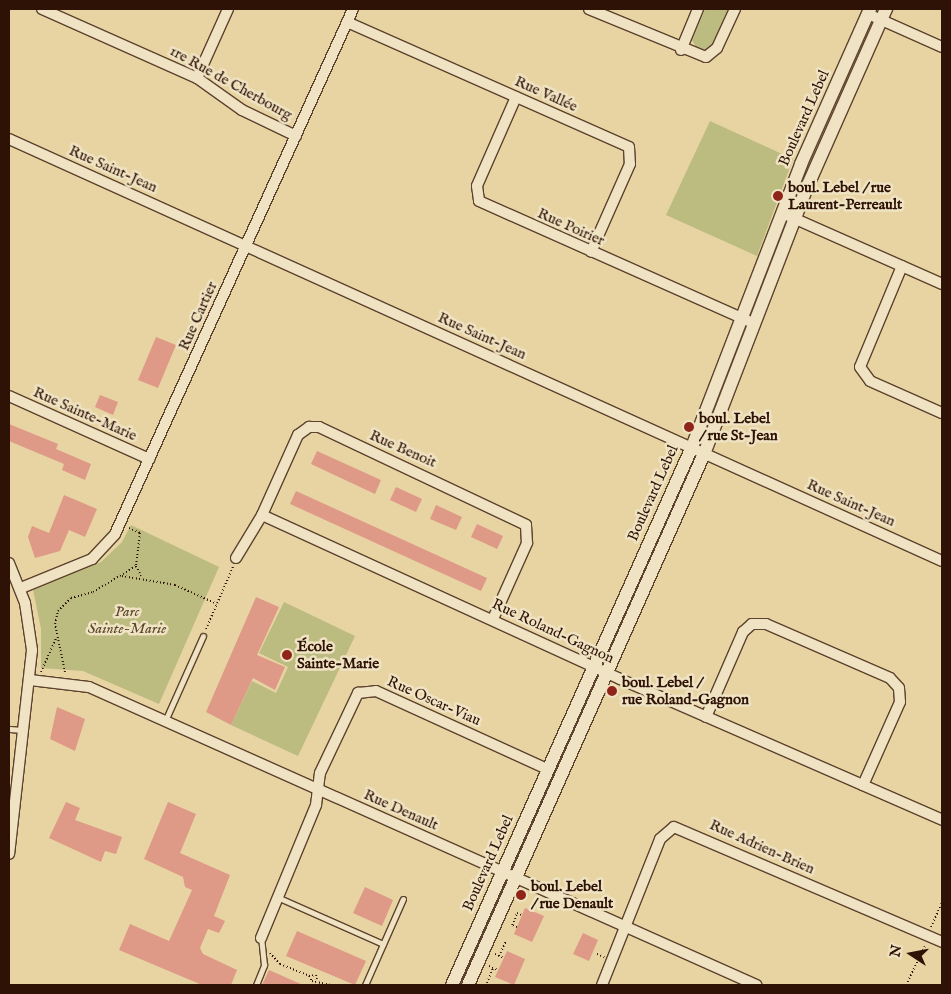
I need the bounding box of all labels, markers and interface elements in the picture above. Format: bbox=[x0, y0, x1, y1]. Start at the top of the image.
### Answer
street label: 1re Rue de Cherbourg bbox=[167, 42, 295, 124]
street label: Boulevard Lebel bbox=[775, 67, 833, 169]
street label: Rue Vallée bbox=[512, 72, 580, 116]
street label: Rue Saint-Jean bbox=[66, 142, 160, 196]
place label: boul. Lebel / rue Laurent-Perreault bbox=[788, 178, 902, 213]
marker: boul. Lebel / rue Laurent-Perreault bbox=[772, 190, 784, 202]
street label: Rue Poirier bbox=[535, 204, 607, 250]
street label: Rue Cartier bbox=[175, 279, 221, 353]
street label: Rue Saint-Jean bbox=[435, 309, 529, 363]
street label: Rue Sainte-Marie bbox=[30, 383, 140, 445]
place label: boul. Lebel / rue St-Jean bbox=[699, 409, 778, 444]
marker: boul. Lebel / rue St-Jean bbox=[683, 421, 695, 433]
street label: Rue Benoit bbox=[367, 426, 439, 472]
street label: Boulevard Lebel bbox=[624, 442, 682, 544]
street label: Rue Saint-Jean bbox=[804, 476, 898, 530]
street label: Rue Roland-Gagnon bbox=[489, 595, 617, 667]
park label: Parc Sainte-Marie bbox=[88, 602, 166, 637]
place label: École Sainte-Marie bbox=[297, 637, 379, 672]
marker: École Sainte-Marie bbox=[281, 649, 293, 661]
street label: Rue Oscar-Viau bbox=[384, 672, 484, 730]
place label: boul. Lebel / rue Roland-Gagnon bbox=[622, 673, 749, 708]
marker: boul. Lebel / rue Roland-Gagnon bbox=[606, 685, 618, 697]
street label: Rue Denault bbox=[361, 786, 441, 834]
street label: Boulevard Lebel bbox=[459, 812, 517, 914]
street label: Rue Adrien-Brien bbox=[707, 816, 817, 878]
place label: boul. Lebel / rue Denault bbox=[531, 877, 613, 912]
marker: boul. Lebel / rue Denault bbox=[515, 889, 527, 901]
north arrow bbox=[886, 929, 936, 979]
text: N bbox=[886, 943, 906, 959]

